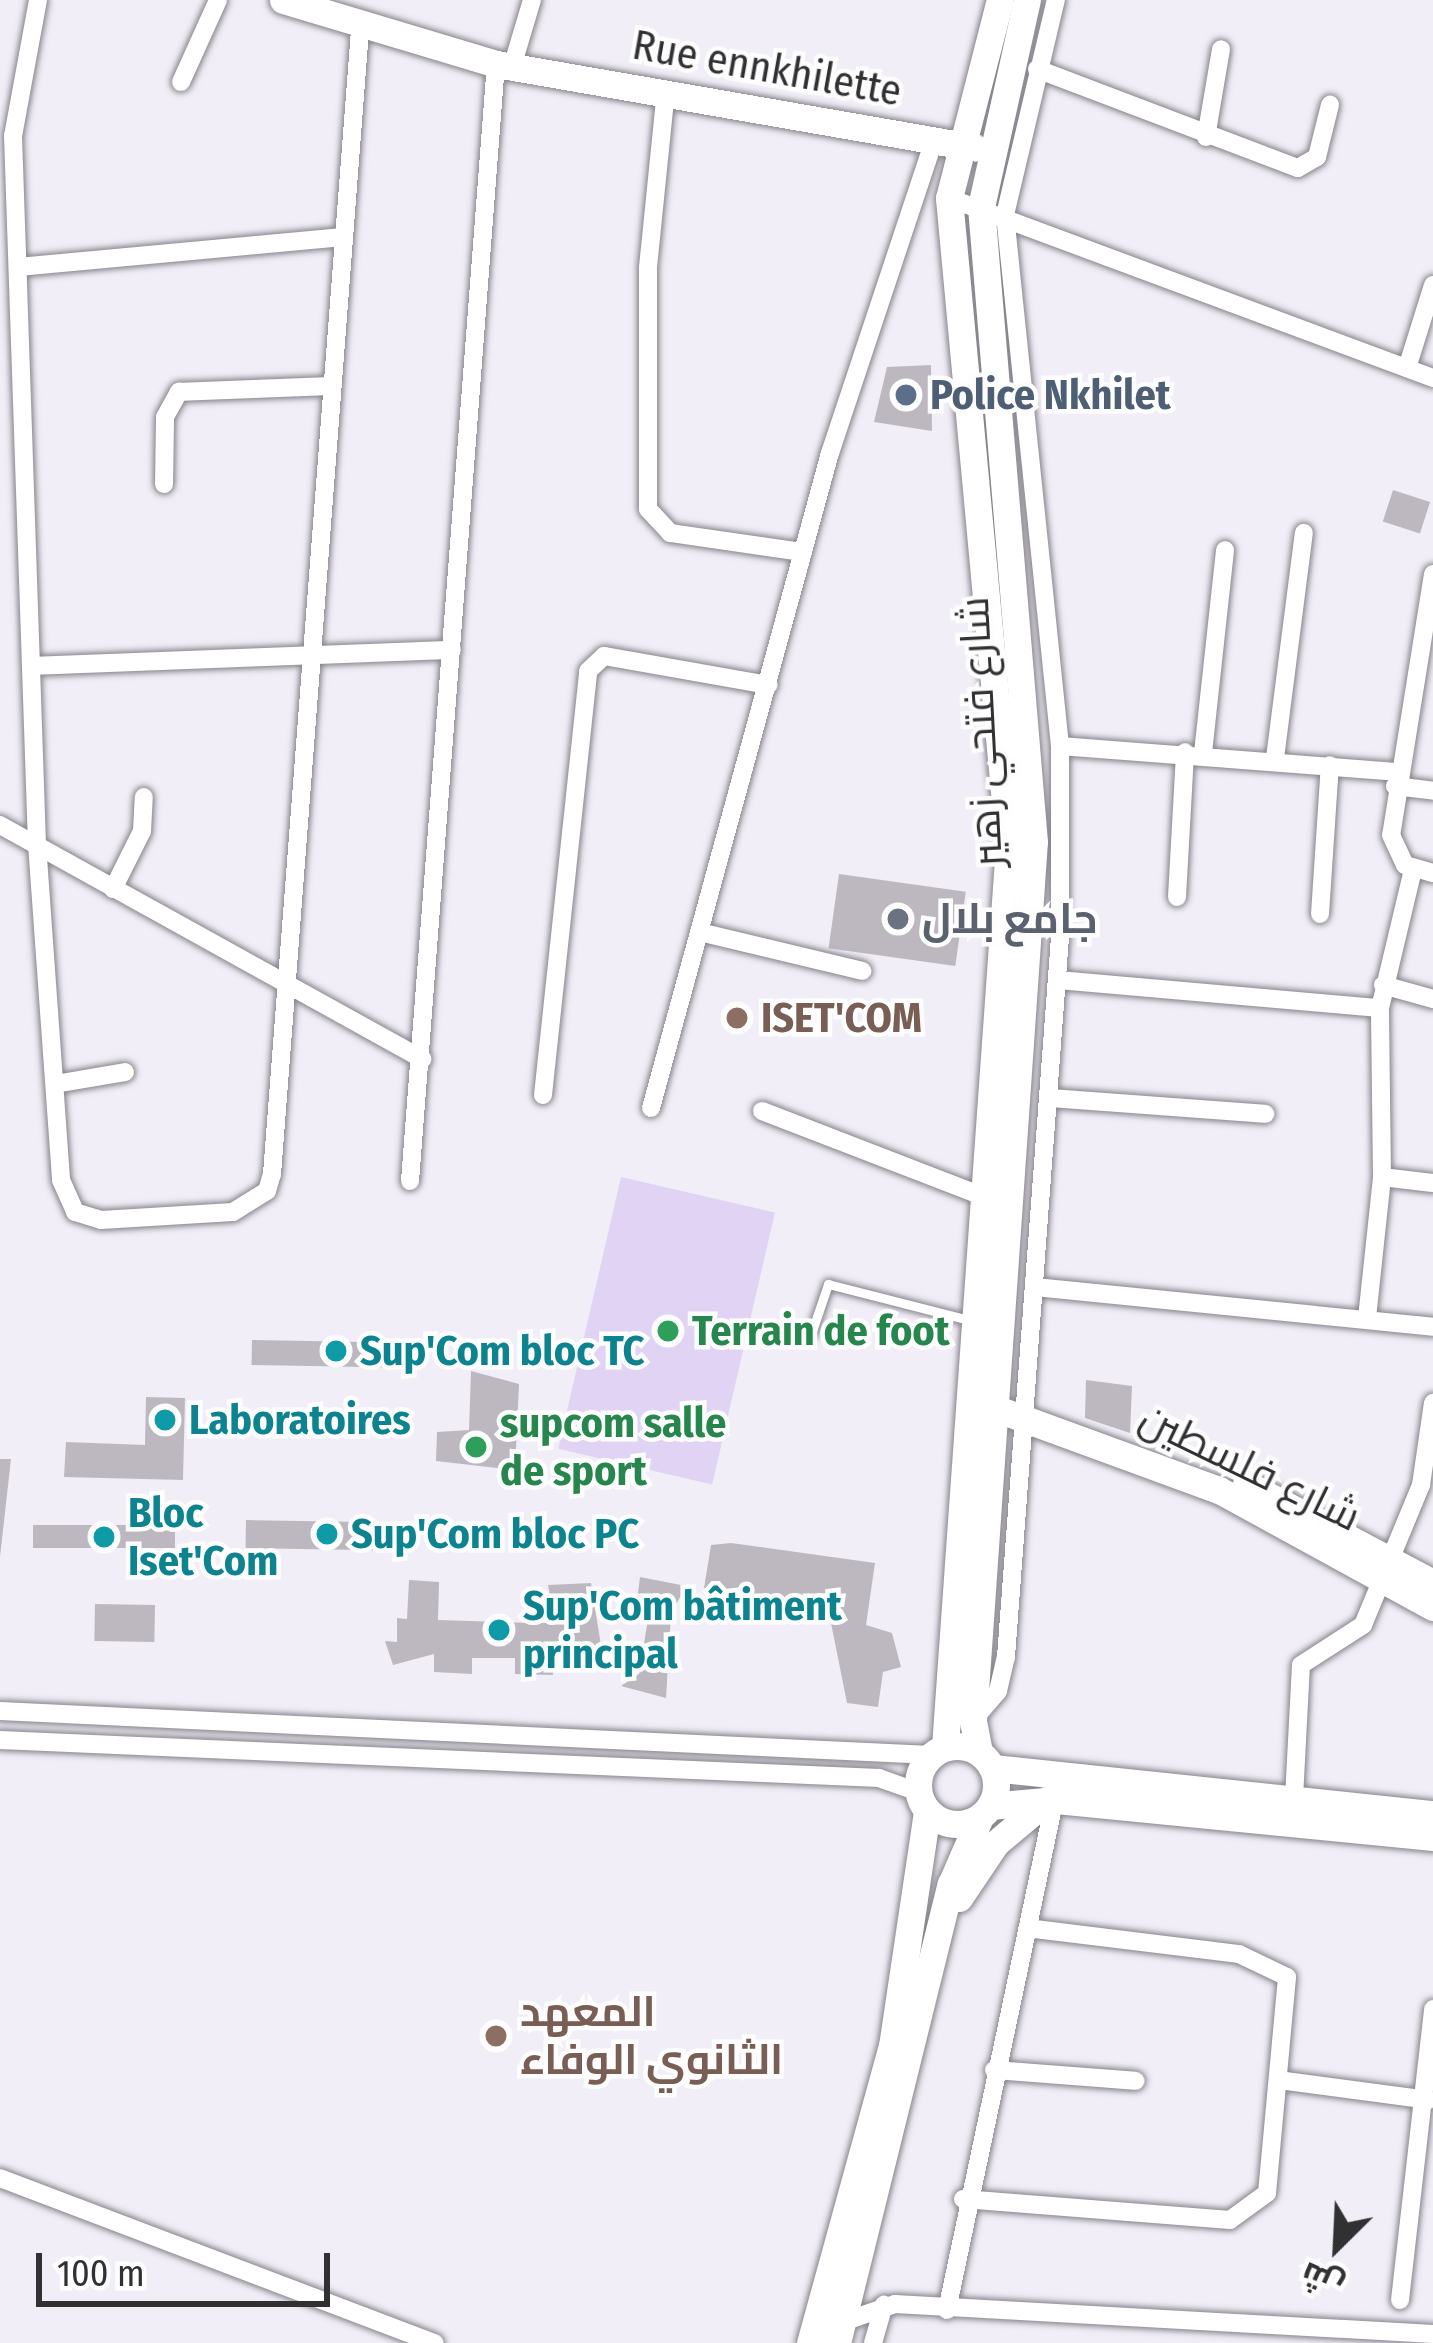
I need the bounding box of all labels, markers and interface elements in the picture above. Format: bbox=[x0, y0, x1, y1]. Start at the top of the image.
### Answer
street label: Rue ennkhilette bbox=[629, 20, 905, 116]
place label: Police Nkhilet bbox=[930, 370, 1171, 420]
marker: Police Nkhilet bbox=[893, 382, 919, 408]
street label: شارع فتحي زهير bbox=[949, 595, 1013, 869]
place label: جامع بلال bbox=[922, 894, 1098, 944]
marker: جامع بلال bbox=[885, 906, 911, 932]
place label: ISET'COM bbox=[761, 993, 922, 1043]
marker: ISET'COM bbox=[724, 1005, 750, 1031]
place label: Terrain de foot bbox=[692, 1306, 950, 1356]
marker: Terrain de foot bbox=[655, 1318, 681, 1344]
place label: Sup'Com bloc TC bbox=[360, 1326, 644, 1376]
marker: Sup'Com bloc TC bbox=[323, 1338, 349, 1364]
street label: شارع فلسطين bbox=[1132, 1392, 1368, 1542]
place label: Laboratoires bbox=[189, 1395, 411, 1445]
place label: supcom salle de sport bbox=[500, 1398, 726, 1496]
marker: Laboratoires bbox=[152, 1407, 178, 1433]
marker: supcom salle de sport bbox=[463, 1434, 489, 1460]
place label: Bloc Iset'Com bbox=[128, 1488, 278, 1586]
place label: Sup'Com bloc PC bbox=[351, 1509, 639, 1559]
marker: Sup'Com bloc PC bbox=[314, 1521, 340, 1547]
marker: Bloc Iset'Com bbox=[91, 1524, 117, 1550]
place label: Sup'Com bâtiment principal bbox=[523, 1581, 842, 1680]
marker: Sup'Com bâtiment principal bbox=[486, 1617, 512, 1643]
place label: المعهد الثانوي الوفاء bbox=[520, 1987, 783, 2086]
marker: المعهد الثانوي الوفاء bbox=[483, 2023, 509, 2049]
north arrow bbox=[1277, 2187, 1397, 2307]
scale bar bbox=[42, 2229, 336, 2303]
text: 100 m bbox=[57, 2252, 145, 2296]
text: ش bbox=[1295, 2253, 1350, 2307]

